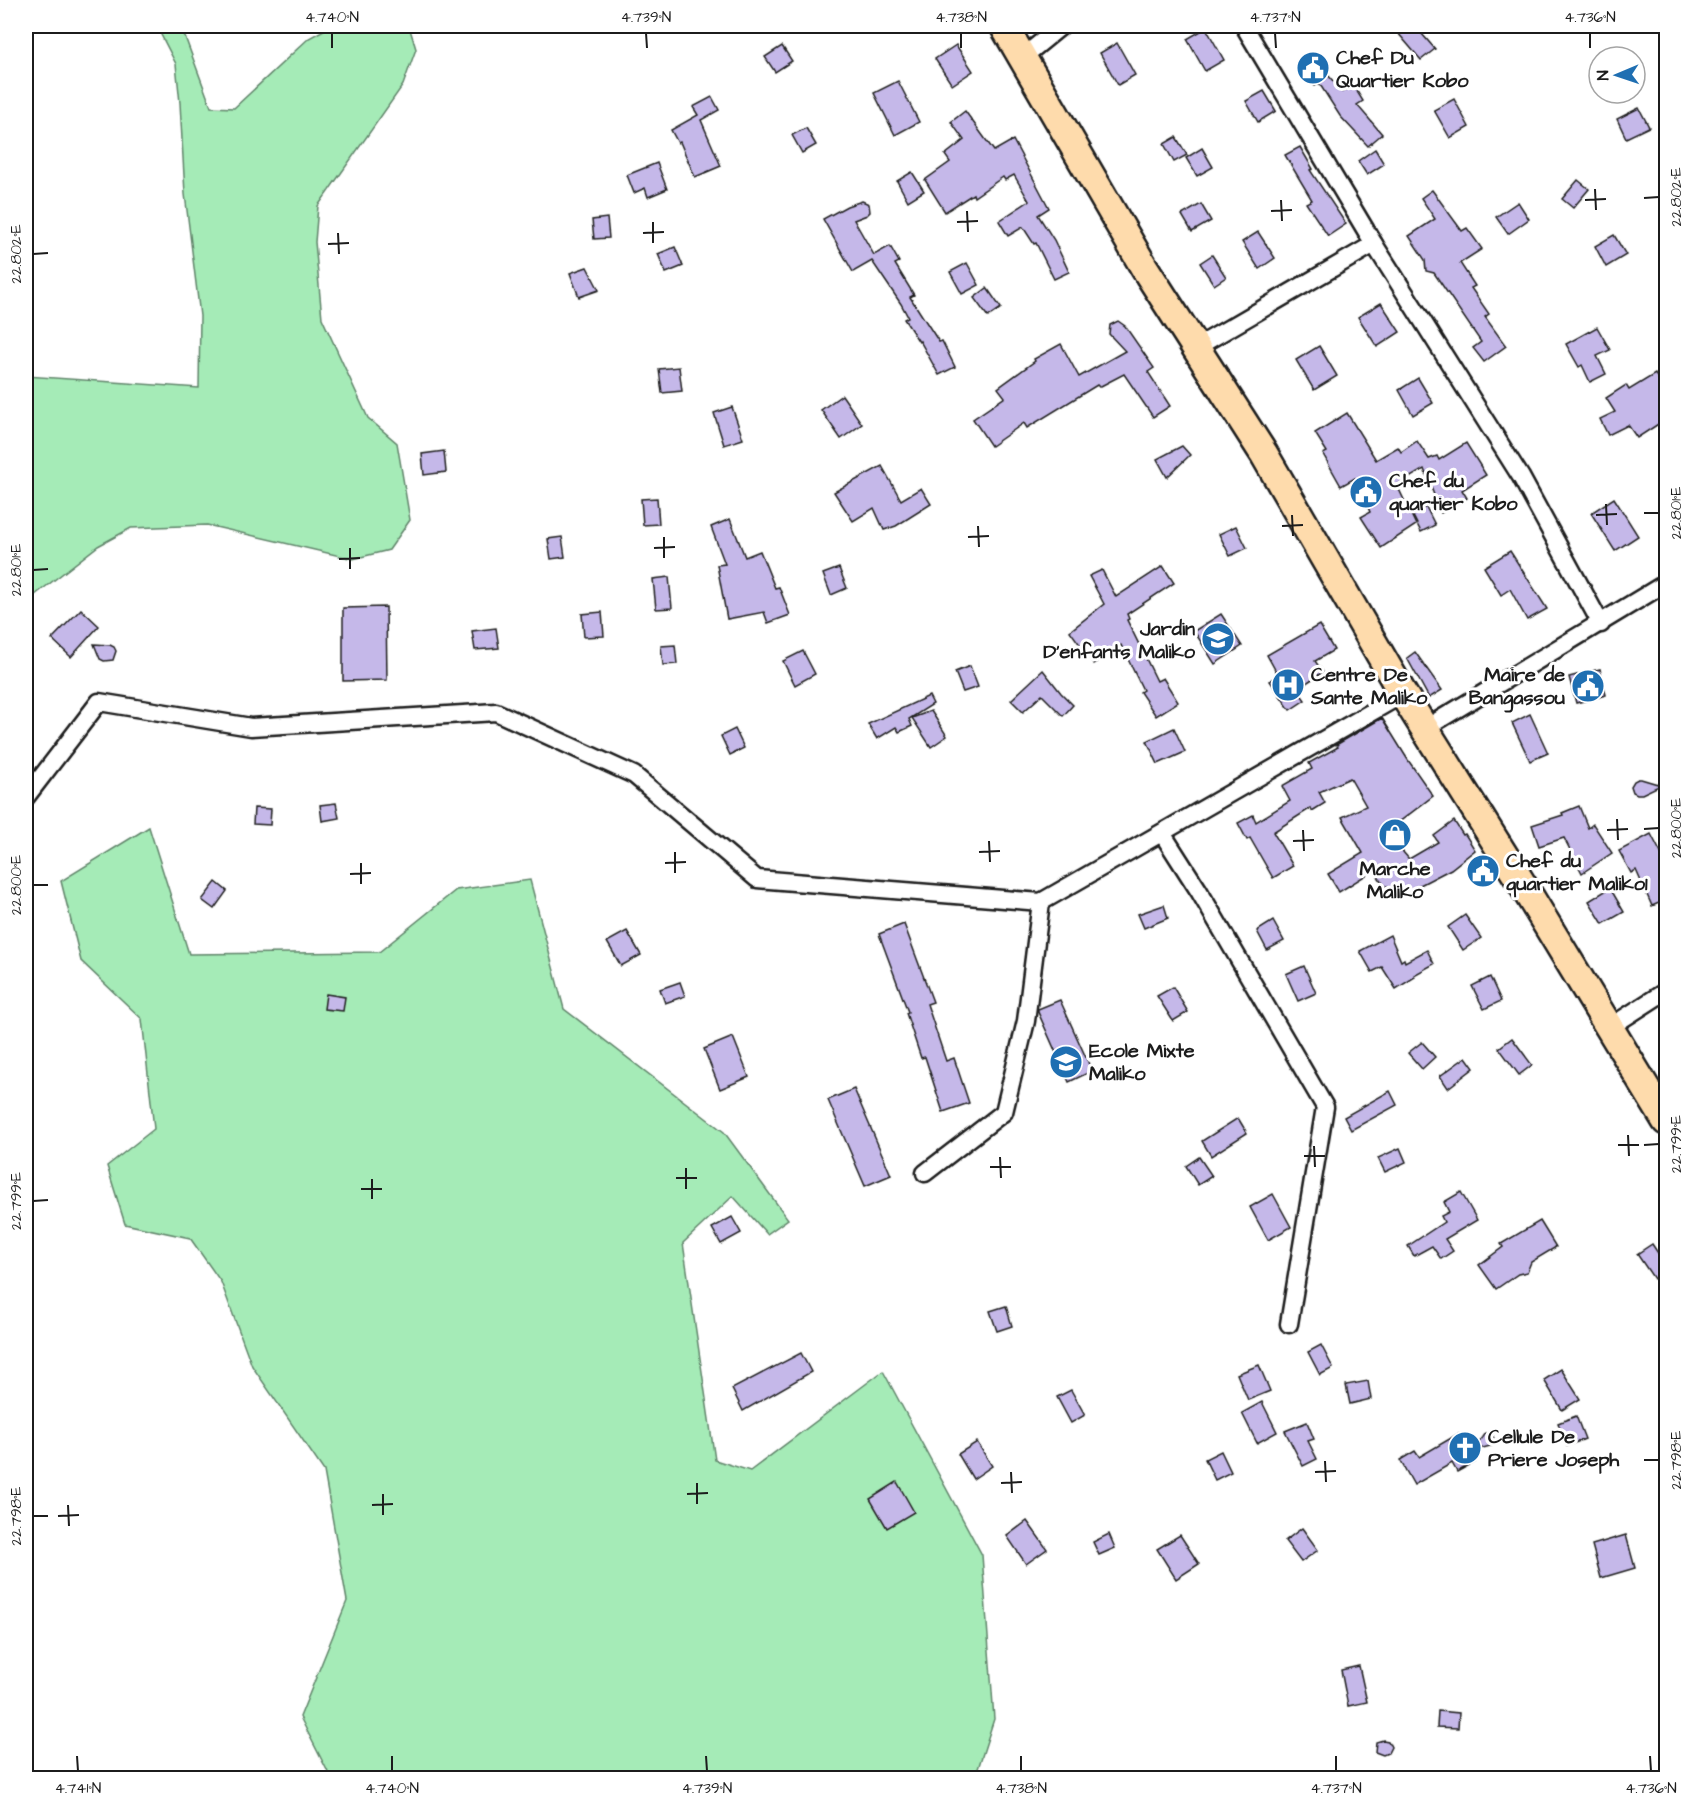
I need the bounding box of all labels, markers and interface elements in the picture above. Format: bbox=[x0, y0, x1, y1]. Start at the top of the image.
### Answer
text: 4.740°N bbox=[305, 7, 359, 28]
text: 4.739°N bbox=[621, 7, 671, 28]
text: 4.738°N bbox=[935, 7, 987, 28]
text: 4.737°N bbox=[1249, 7, 1301, 28]
text: 4.736°N bbox=[1564, 7, 1616, 28]
place label: Chef Du Quartier Kobo bbox=[1336, 44, 1469, 95]
north arrow bbox=[1587, 45, 1647, 105]
public building icon: Chef Du Quartier Kobo bbox=[1295, 50, 1331, 86]
text: N bbox=[1592, 70, 1614, 81]
text: 22.802°E bbox=[1666, 167, 1687, 227]
text: 22.802°E bbox=[6, 224, 27, 284]
place label: Chef du quartier Kobo bbox=[1389, 467, 1518, 518]
public building icon: Chef du quartier Kobo bbox=[1348, 474, 1384, 510]
text: 22.801°E bbox=[1666, 487, 1687, 539]
text: 22.801°E bbox=[6, 544, 27, 596]
place label: Jardin D'enfants Maliko bbox=[1043, 615, 1196, 666]
school or university icon: Jardin D'enfants Maliko bbox=[1200, 621, 1236, 657]
place label: Centre De Sante Maliko bbox=[1310, 661, 1428, 712]
place label: Maire de Bangassou bbox=[1469, 661, 1565, 713]
hospital icon: Centre De Sante Maliko bbox=[1270, 667, 1306, 703]
public building icon: Maire de Bangassou bbox=[1570, 668, 1606, 704]
text: 22.800°E bbox=[1666, 798, 1687, 858]
shop icon: Marche Maliko bbox=[1377, 817, 1413, 853]
place label: Chef du quartier Maliko1 bbox=[1506, 847, 1648, 898]
public building icon: Chef du quartier Maliko1 bbox=[1465, 853, 1501, 889]
text: 22.800°E bbox=[6, 855, 27, 915]
place label: Marche Maliko bbox=[1359, 855, 1431, 906]
place label: Ecole Mixte Maliko bbox=[1089, 1037, 1195, 1088]
school or university icon: Ecole Mixte Maliko bbox=[1048, 1044, 1084, 1080]
text: 22.799°E bbox=[1666, 1115, 1687, 1173]
text: 22.799°E bbox=[6, 1172, 27, 1230]
place label: Cellule De Priere Joseph bbox=[1488, 1423, 1620, 1474]
church icon: Cellule De Priere Joseph bbox=[1447, 1430, 1483, 1466]
text: 22.798°E bbox=[1666, 1430, 1687, 1489]
text: 22.798°E bbox=[6, 1486, 27, 1545]
text: 4.741°N bbox=[55, 1778, 101, 1799]
text: 4.740°N bbox=[365, 1778, 419, 1799]
text: 4.739°N bbox=[682, 1778, 732, 1799]
text: 4.738°N bbox=[995, 1778, 1047, 1799]
text: 4.737°N bbox=[1310, 1778, 1362, 1799]
text: 4.736°N bbox=[1625, 1778, 1677, 1799]

